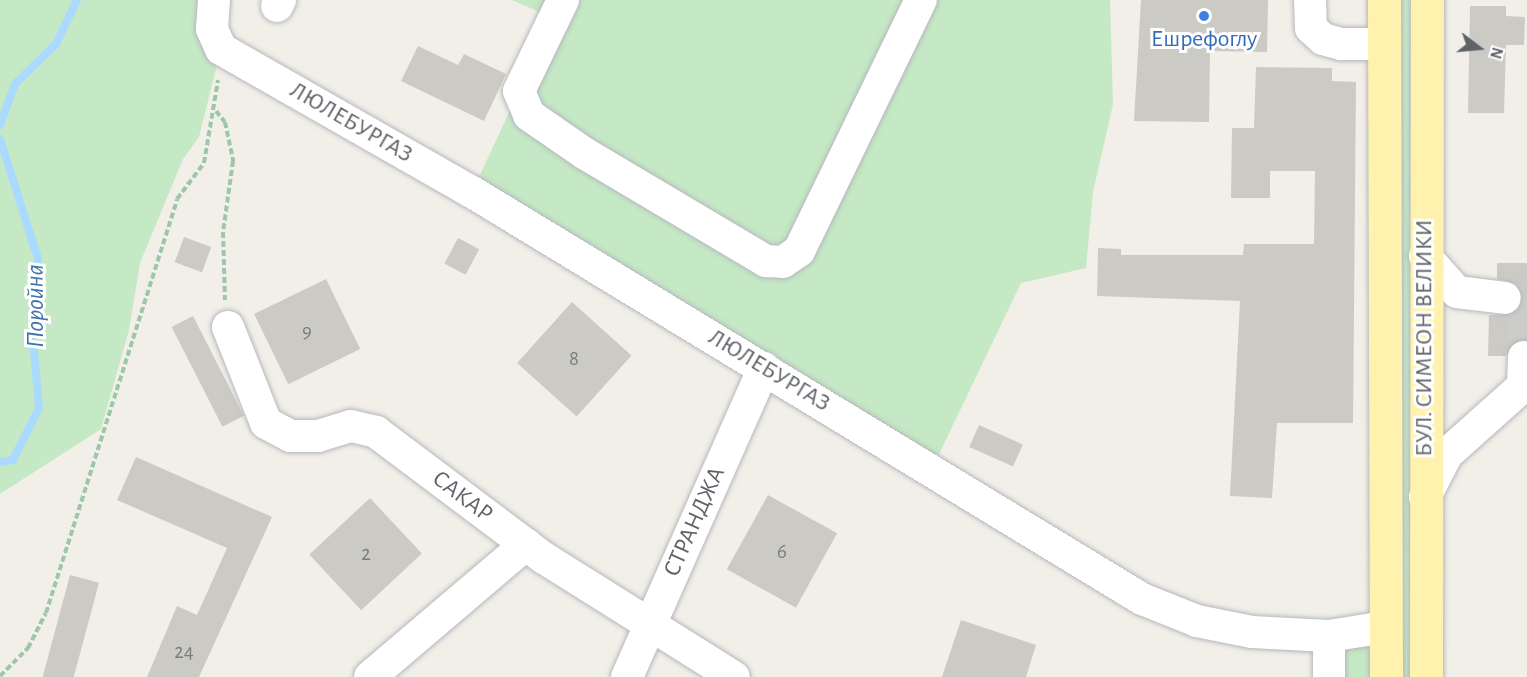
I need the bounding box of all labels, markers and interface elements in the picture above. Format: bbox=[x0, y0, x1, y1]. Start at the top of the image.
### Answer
marker: Ешрефоглу bbox=[1197, 9, 1211, 23]
north arrow bbox=[1449, 18, 1509, 78]
place label: Ешрефоглу bbox=[1151, 26, 1257, 54]
text: N bbox=[1487, 45, 1506, 61]
street label: ЛЮЛЕБУРГАЗ bbox=[284, 76, 418, 170]
street label: БУЛ. СИМЕОН ВЕЛИКИ bbox=[1411, 219, 1439, 457]
water label: Поройна bbox=[20, 264, 52, 348]
house number: 9 bbox=[302, 318, 312, 344]
street label: ЛЮЛЕБУРГАЗ bbox=[703, 323, 835, 419]
house number: 8 bbox=[569, 346, 579, 372]
street label: СТРАНДЖА bbox=[658, 463, 732, 581]
street label: САКАР bbox=[426, 465, 498, 529]
house number: 6 bbox=[777, 539, 787, 565]
house number: 2 bbox=[361, 541, 371, 567]
house number: 24 bbox=[174, 639, 194, 665]

